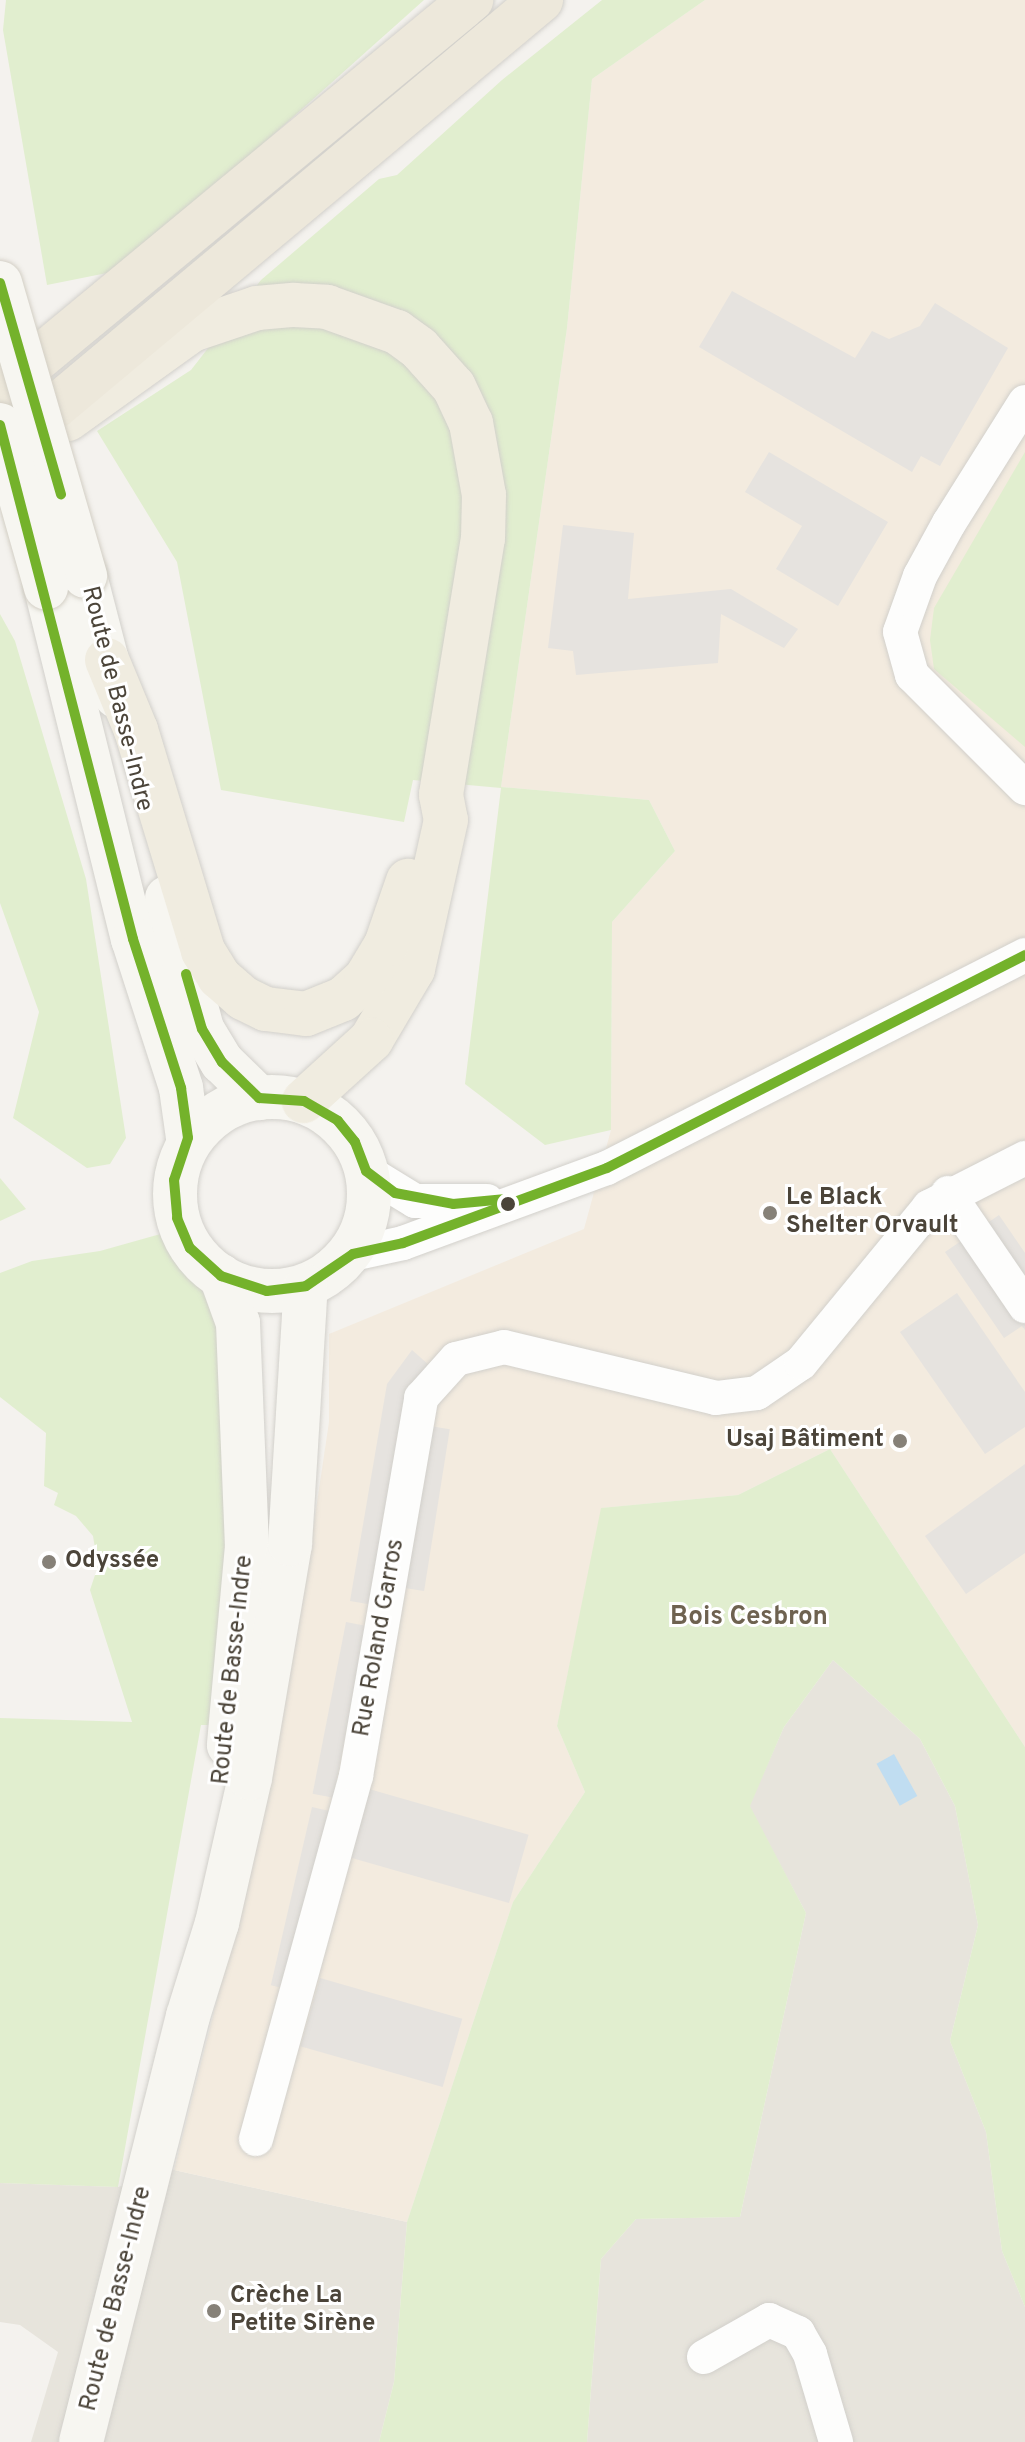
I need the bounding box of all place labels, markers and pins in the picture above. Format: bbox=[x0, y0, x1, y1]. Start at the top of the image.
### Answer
place label: Le Black Shelter Orvault bbox=[786, 1185, 958, 1241]
unlabelled marker bbox=[500, 1196, 516, 1212]
marker: Le Black Shelter Orvault bbox=[761, 1204, 779, 1222]
place label: Usaj Bâtiment bbox=[726, 1427, 884, 1455]
marker: Usaj Bâtiment bbox=[891, 1432, 909, 1450]
place label: Odyssée bbox=[65, 1548, 159, 1576]
marker: Odyssée bbox=[40, 1553, 58, 1571]
place label: Crèche La Petite Sirène bbox=[230, 2283, 375, 2339]
marker: Crèche La Petite Sirène bbox=[205, 2302, 223, 2320]

